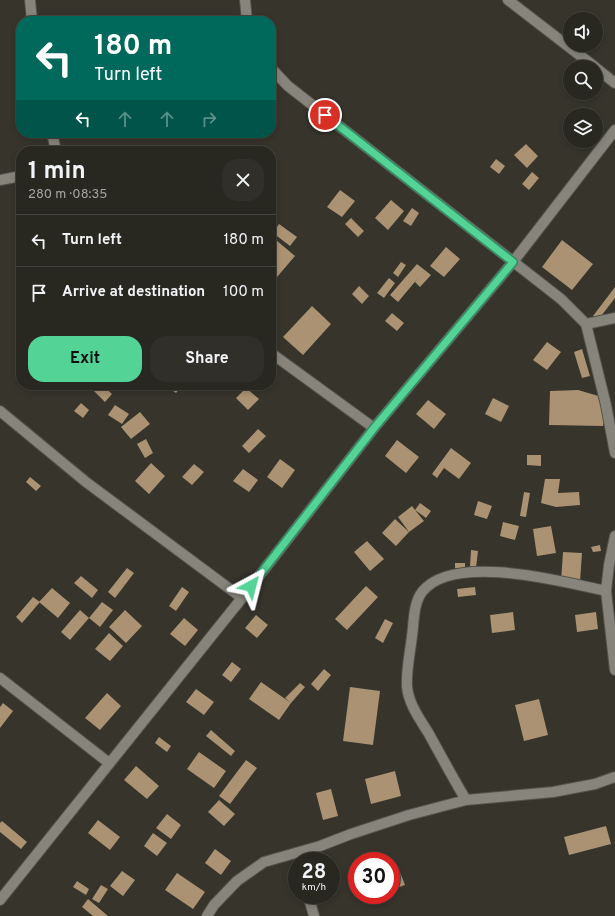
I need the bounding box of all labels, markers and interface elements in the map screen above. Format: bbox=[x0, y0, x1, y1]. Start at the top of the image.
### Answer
map controls bbox=[563, 12, 603, 148]
button: sound bbox=[563, 12, 603, 52]
text: 180 m bbox=[94, 29, 172, 65]
icon: left bbox=[28, 32, 80, 84]
button: search bbox=[563, 60, 603, 100]
text: Turn left bbox=[94, 64, 162, 87]
pin bbox=[308, 98, 342, 132]
icon: arrive bbox=[314, 104, 336, 126]
icon: left bbox=[72, 108, 94, 130]
icon: ahead bbox=[114, 108, 136, 130]
icon: ahead bbox=[156, 108, 178, 130]
icon: right bbox=[198, 108, 220, 130]
button: layers bbox=[563, 108, 603, 148]
text: 1 min bbox=[28, 157, 86, 187]
button: close bbox=[222, 159, 264, 201]
text: 280 m · 08:35 bbox=[28, 187, 107, 203]
icon: left bbox=[28, 230, 50, 252]
text: Turn left bbox=[62, 231, 122, 250]
text: 180 m bbox=[224, 231, 264, 250]
icon: arrive bbox=[28, 282, 50, 304]
text: Arrive at destination bbox=[62, 283, 205, 302]
text: 100 m bbox=[223, 283, 264, 302]
button: Exit bbox=[28, 336, 142, 382]
button: Share bbox=[150, 336, 264, 382]
position arrow bbox=[230, 565, 272, 607]
speed limit sign: 30 bbox=[348, 852, 400, 904]
text: 28 bbox=[302, 860, 326, 886]
text: km/h bbox=[302, 881, 326, 894]

